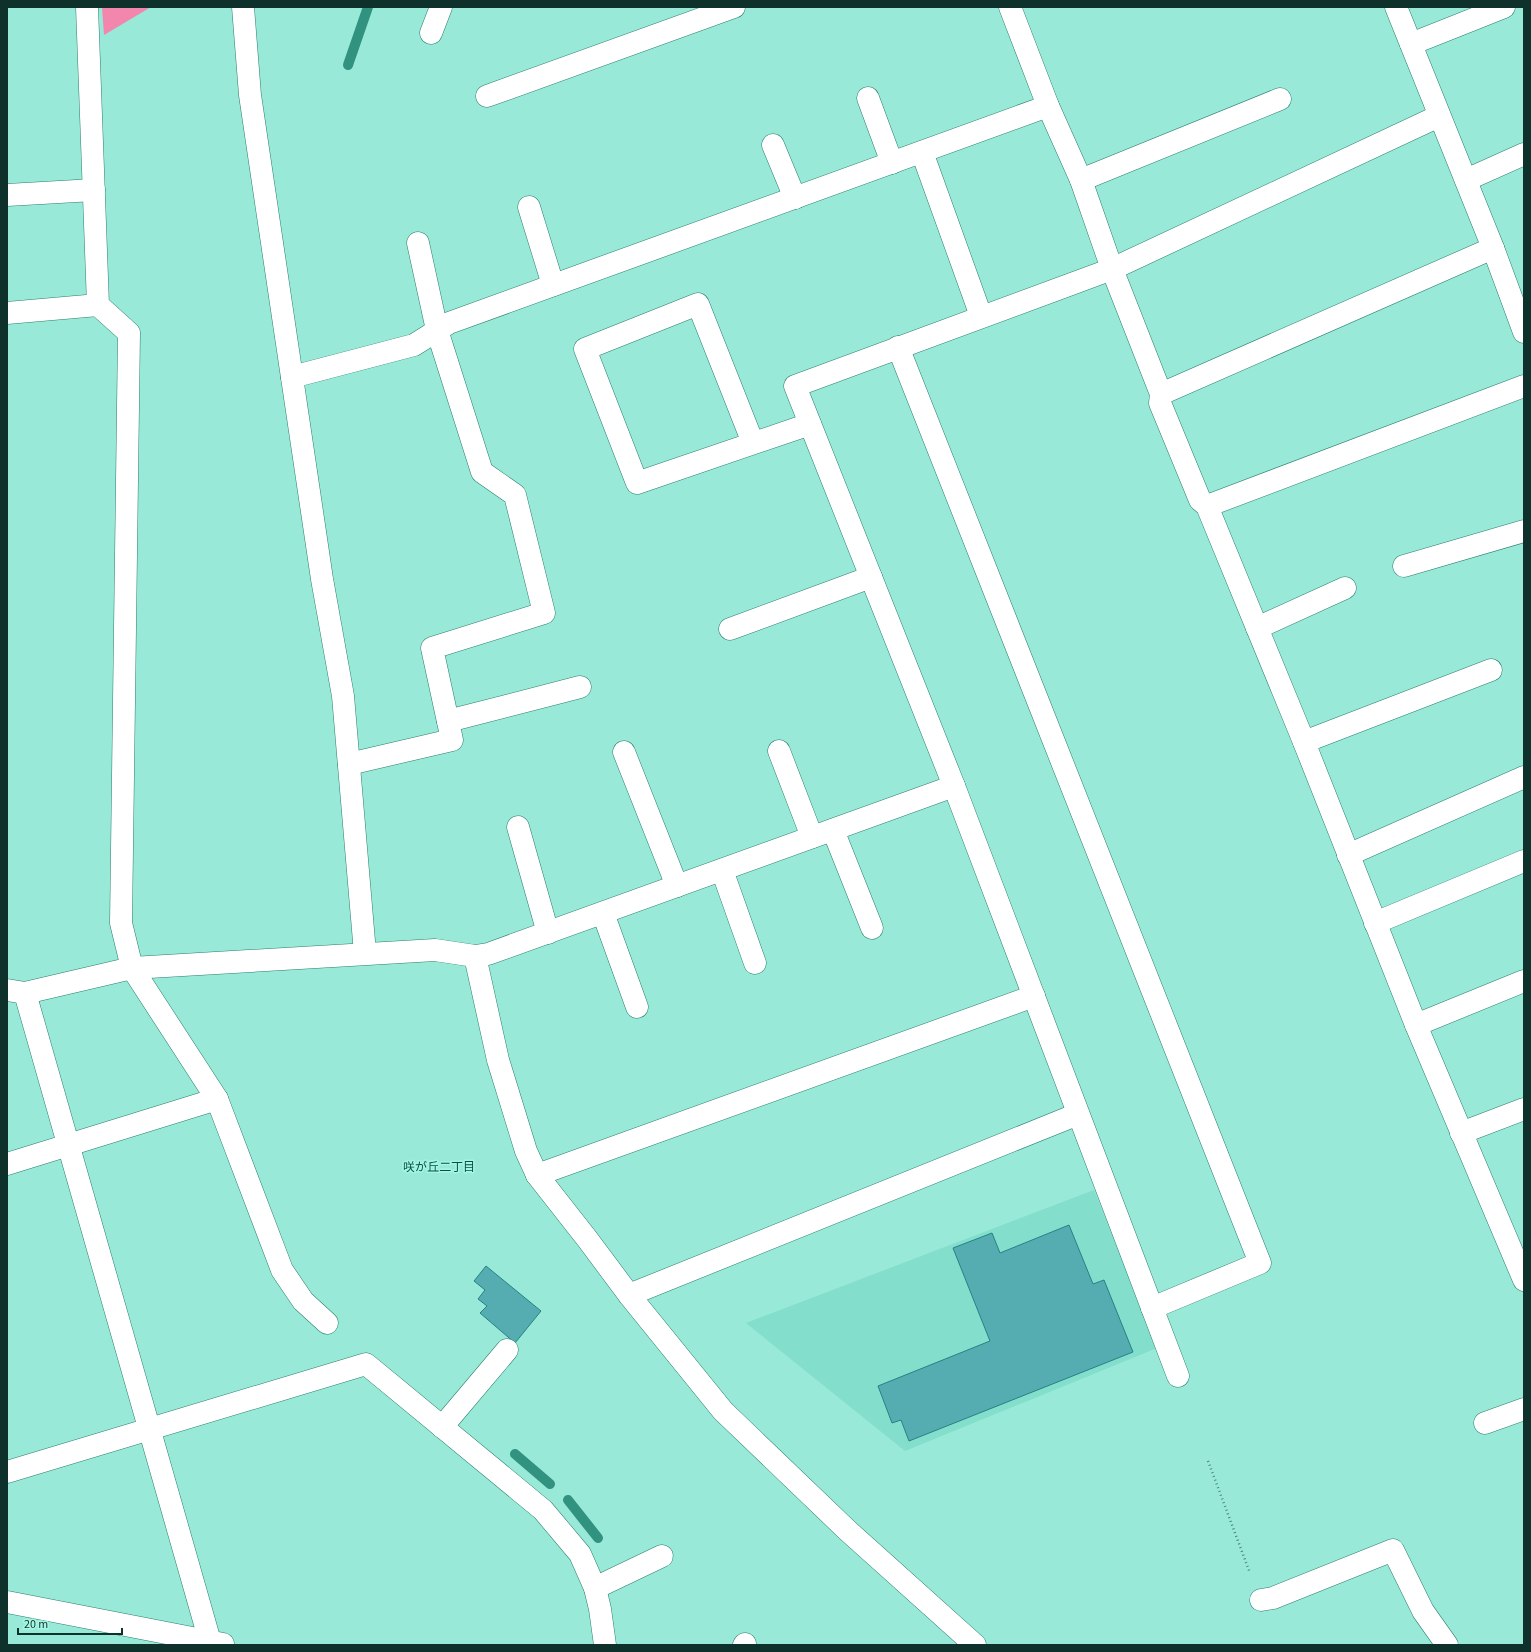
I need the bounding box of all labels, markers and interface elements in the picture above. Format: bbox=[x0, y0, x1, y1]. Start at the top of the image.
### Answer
district label: 咲が丘二丁目 bbox=[403, 1159, 475, 1176]
scale bar bbox=[18, 1610, 122, 1636]
text: 20 m bbox=[24, 1616, 48, 1633]

